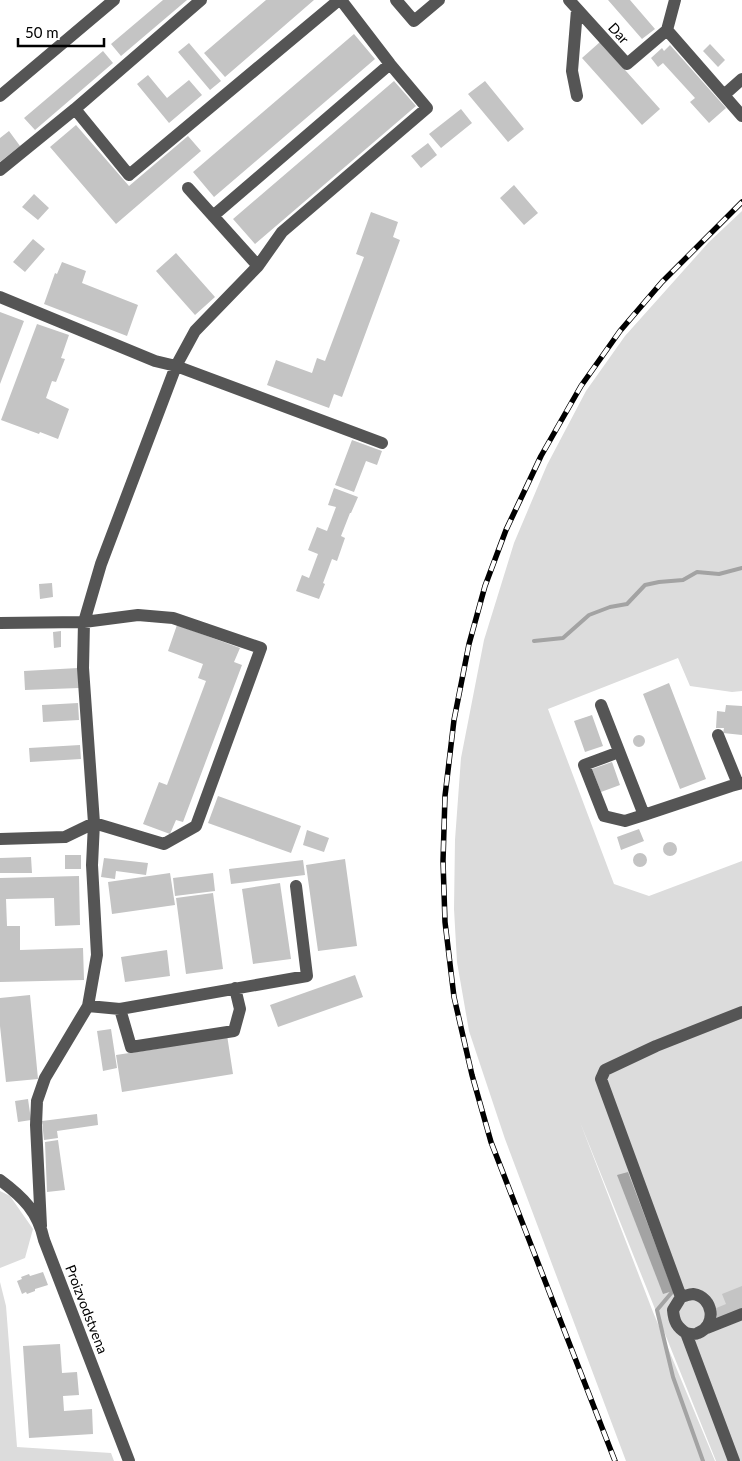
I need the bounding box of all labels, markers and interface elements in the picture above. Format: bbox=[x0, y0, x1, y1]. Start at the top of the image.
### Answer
scale bar bbox=[18, 15, 104, 47]
street label: Dar bbox=[605, 19, 633, 47]
text: 50 m bbox=[25, 23, 59, 41]
street label: Proizvodstvena bbox=[62, 1262, 112, 1356]

